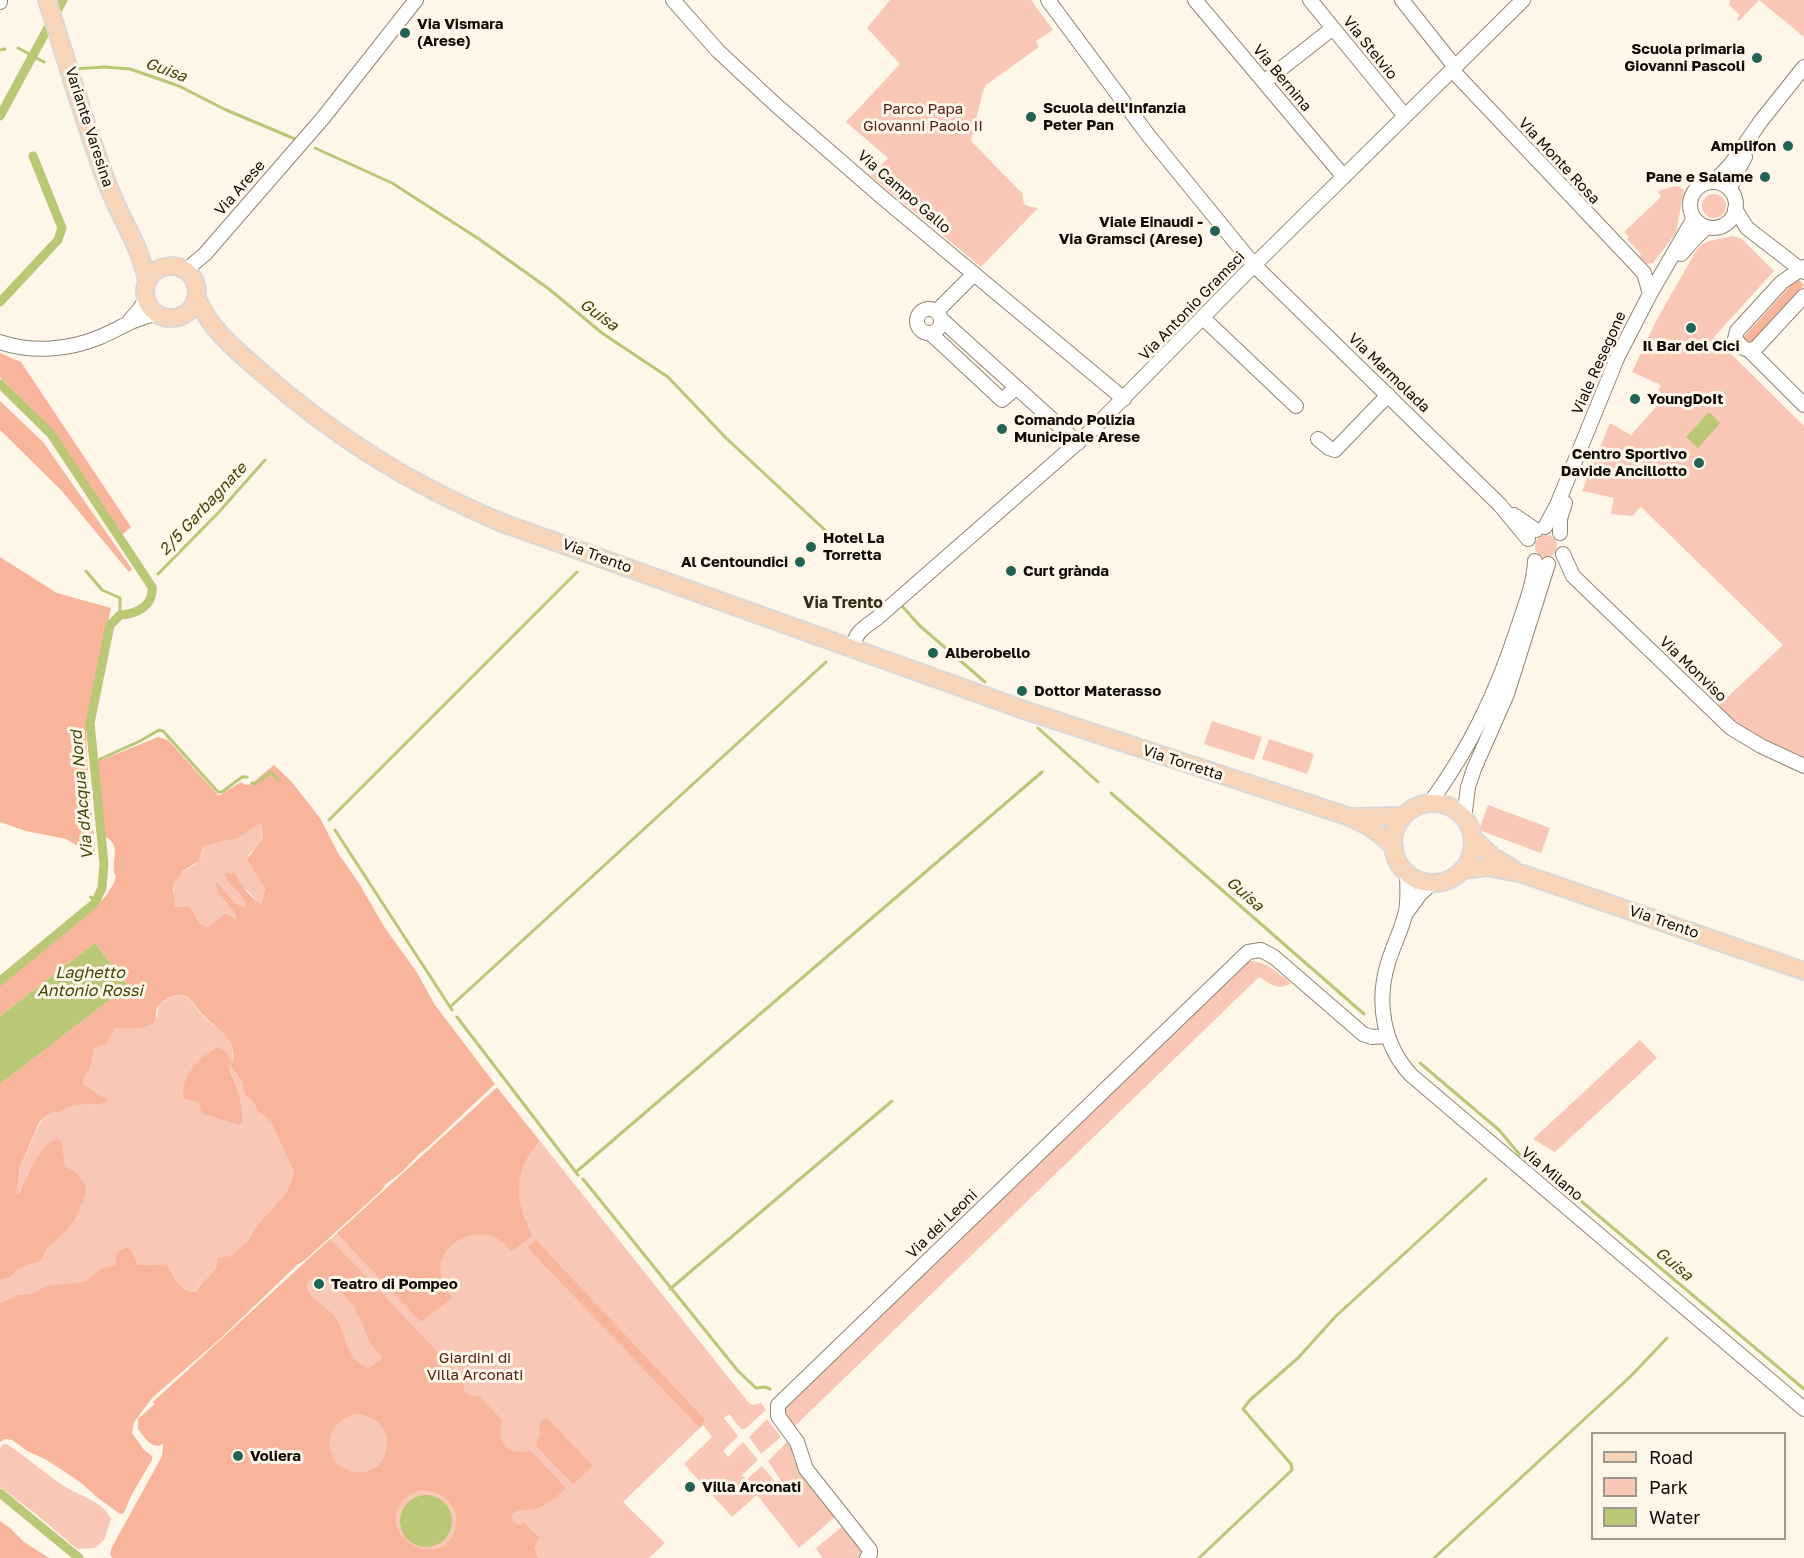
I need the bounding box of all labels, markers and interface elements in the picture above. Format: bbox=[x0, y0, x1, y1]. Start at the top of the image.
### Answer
street label: Via Stelvio bbox=[1339, 13, 1401, 83]
place label: Via Vismara (Arese) bbox=[417, 15, 504, 50]
marker: Via Vismara (Arese) bbox=[398, 26, 412, 40]
place label: Scuola primaria Giovanni Pascoli bbox=[1624, 40, 1745, 75]
street label: Via Bernina bbox=[1249, 41, 1315, 115]
marker: Scuola primaria Giovanni Pascoli bbox=[1750, 51, 1764, 65]
water label: Guisa bbox=[143, 54, 189, 86]
street label: Variante Varesina bbox=[61, 65, 117, 189]
place label: Scuola dell'Infanzia Peter Pan bbox=[1043, 99, 1186, 134]
park label: Parco Papa Giovanni Paolo II bbox=[863, 100, 983, 135]
marker: Scuola dell'Infanzia Peter Pan bbox=[1024, 110, 1038, 124]
street label: Via Monte Rosa bbox=[1515, 114, 1603, 208]
place label: Amplifon bbox=[1710, 137, 1776, 155]
marker: Amplifon bbox=[1781, 139, 1795, 153]
street label: Via Campo Gallo bbox=[854, 147, 954, 237]
street label: Via Arese bbox=[211, 157, 269, 219]
place label: Pane e Salame bbox=[1646, 168, 1753, 186]
marker: Pane e Salame bbox=[1758, 170, 1772, 184]
place label: Viale Einaudi - Via Gramsci (Arese) bbox=[1059, 213, 1203, 248]
marker: Viale Einaudi - Via Gramsci (Arese) bbox=[1208, 224, 1222, 238]
street label: Via Antonio Gramsci bbox=[1135, 248, 1249, 364]
water label: Guisa bbox=[576, 295, 622, 335]
street label: Viale Resegone bbox=[1568, 309, 1630, 417]
marker: Il Bar del Cici bbox=[1684, 321, 1698, 335]
street label: Via Marmolada bbox=[1344, 329, 1434, 417]
place label: Il Bar del Cici bbox=[1642, 337, 1740, 355]
place label: YoungDoIt bbox=[1647, 390, 1723, 408]
marker: YoungDoIt bbox=[1628, 392, 1642, 406]
place label: Comando Polizia Municipale Arese bbox=[1014, 411, 1140, 446]
marker: Comando Polizia Municipale Arese bbox=[995, 422, 1009, 436]
place label: Centro Sportivo Davide Ancillotto bbox=[1561, 445, 1687, 480]
marker: Centro Sportivo Davide Ancillotto bbox=[1692, 456, 1706, 470]
water label: 2/5 Garbagnate bbox=[155, 459, 251, 559]
place label: Hotel La Torretta bbox=[823, 529, 884, 564]
street label: Via Trento bbox=[560, 535, 634, 577]
marker: Hotel La Torretta bbox=[804, 540, 818, 554]
place label: Al Centoundici bbox=[681, 553, 788, 571]
marker: Al Centoundici bbox=[793, 555, 807, 569]
place label: Curt grànda bbox=[1023, 562, 1109, 580]
marker: Curt grànda bbox=[1004, 564, 1018, 578]
district label: Via Trento bbox=[803, 593, 883, 613]
street label: Via Monviso bbox=[1656, 632, 1730, 706]
place label: Alberobello bbox=[945, 644, 1030, 662]
marker: Alberobello bbox=[926, 646, 940, 660]
place label: Dottor Materasso bbox=[1034, 682, 1161, 700]
marker: Dottor Materasso bbox=[1015, 684, 1029, 698]
water label: Via d'Acqua Nord bbox=[67, 730, 97, 860]
street label: Via Torretta bbox=[1140, 741, 1226, 785]
water label: Guisa bbox=[1223, 873, 1267, 915]
street label: Via Trento bbox=[1627, 902, 1701, 942]
water label: Laghetto Antonio Rossi bbox=[37, 963, 143, 1001]
street label: Via Milano bbox=[1518, 1143, 1586, 1205]
street label: Via dei Leoni bbox=[903, 1186, 981, 1262]
water label: Guisa bbox=[1651, 1243, 1697, 1285]
place label: Teatro di Pompeo bbox=[331, 1275, 458, 1293]
marker: Teatro di Pompeo bbox=[312, 1277, 326, 1291]
park label: Giardini di Villa Arconati bbox=[427, 1349, 523, 1384]
legend bbox=[1591, 1432, 1786, 1540]
text: Road bbox=[1649, 1446, 1693, 1468]
place label: Voliera bbox=[250, 1447, 301, 1465]
marker: Voliera bbox=[231, 1449, 245, 1463]
text: Park bbox=[1649, 1476, 1688, 1498]
place label: Villa Arconati bbox=[702, 1478, 801, 1496]
marker: Villa Arconati bbox=[683, 1480, 697, 1494]
text: Water bbox=[1649, 1506, 1700, 1528]

